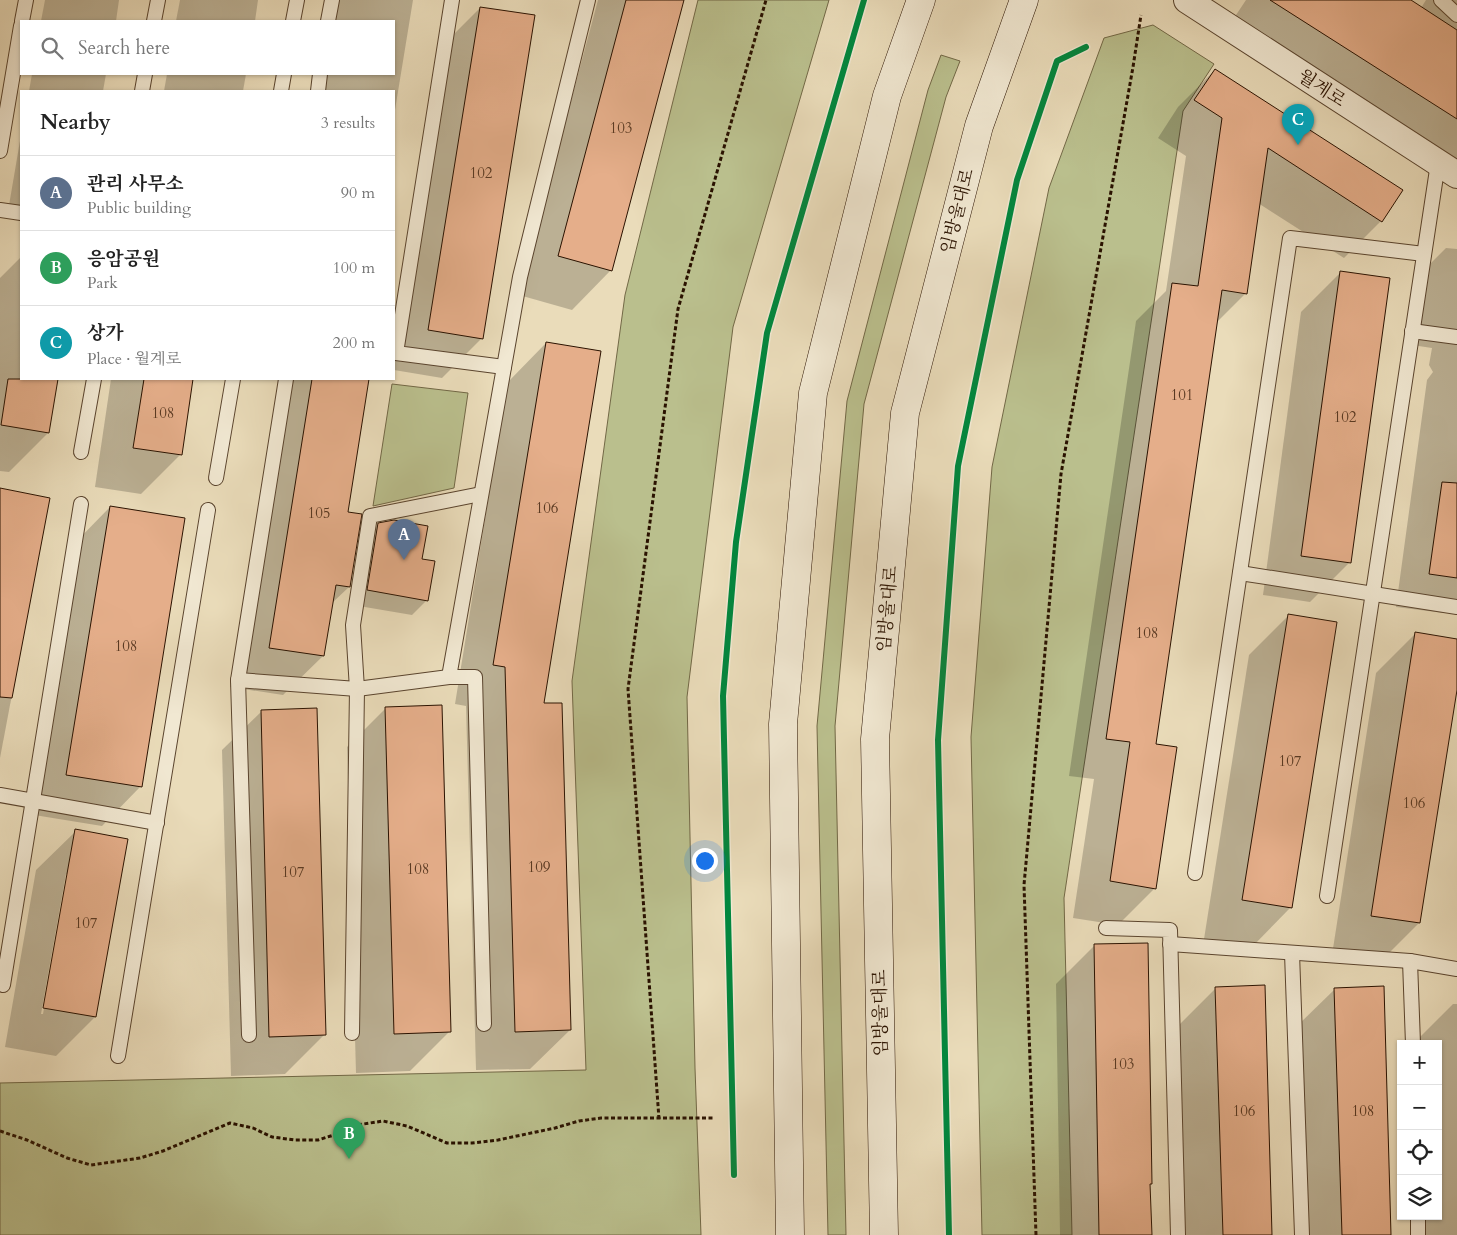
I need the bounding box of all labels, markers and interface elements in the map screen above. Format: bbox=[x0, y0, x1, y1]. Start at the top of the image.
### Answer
search box bbox=[20, 20, 395, 75]
icon: search bbox=[38, 34, 66, 62]
text: Search here bbox=[78, 35, 170, 61]
street label: 월계로 bbox=[1293, 64, 1350, 113]
pin: C bbox=[1282, 104, 1314, 145]
text: Nearby bbox=[40, 108, 111, 137]
text: 3 results bbox=[321, 112, 375, 134]
house number: 103 bbox=[609, 118, 633, 138]
house number: 102 bbox=[469, 163, 493, 183]
street label: 임방울대로 bbox=[935, 166, 980, 256]
text: 관리 사무소 bbox=[87, 171, 184, 197]
text: A bbox=[50, 182, 62, 204]
text: 90 m bbox=[341, 182, 375, 204]
text: Public building bbox=[87, 197, 191, 219]
text: 응암공원 bbox=[87, 246, 160, 272]
text: B bbox=[50, 257, 62, 279]
text: 100 m bbox=[333, 257, 375, 279]
text: Park bbox=[87, 272, 118, 294]
text: 상가 bbox=[87, 320, 124, 346]
text: C bbox=[50, 332, 62, 354]
text: 200 m bbox=[333, 332, 375, 354]
text: Place · 월계로 bbox=[87, 348, 181, 370]
house number: 101 bbox=[1170, 385, 1194, 405]
house number: 108 bbox=[151, 403, 175, 423]
house number: 102 bbox=[1333, 407, 1357, 427]
house number: 106 bbox=[535, 498, 559, 518]
house number: 105 bbox=[307, 503, 331, 523]
pin: A bbox=[388, 519, 420, 560]
street label: 임방울대로 bbox=[871, 565, 904, 653]
house number: 108 bbox=[1135, 623, 1159, 643]
house number: 108 bbox=[114, 636, 138, 656]
house number: 107 bbox=[1278, 751, 1302, 771]
house number: 106 bbox=[1402, 793, 1426, 813]
your location bbox=[692, 848, 718, 874]
house number: 109 bbox=[527, 857, 551, 877]
house number: 108 bbox=[406, 859, 430, 879]
house number: 107 bbox=[281, 862, 305, 882]
house number: 107 bbox=[74, 913, 98, 933]
street label: 임방울대로 bbox=[867, 969, 894, 1057]
map controls bbox=[1397, 1040, 1442, 1220]
button: + bbox=[1397, 1040, 1442, 1085]
house number: 103 bbox=[1111, 1054, 1135, 1074]
button: − bbox=[1397, 1085, 1442, 1130]
house number: 106 bbox=[1232, 1101, 1256, 1121]
house number: 108 bbox=[1351, 1101, 1375, 1121]
pin: B bbox=[333, 1118, 365, 1159]
button: locate bbox=[1397, 1130, 1442, 1175]
button: layers bbox=[1397, 1175, 1442, 1220]

